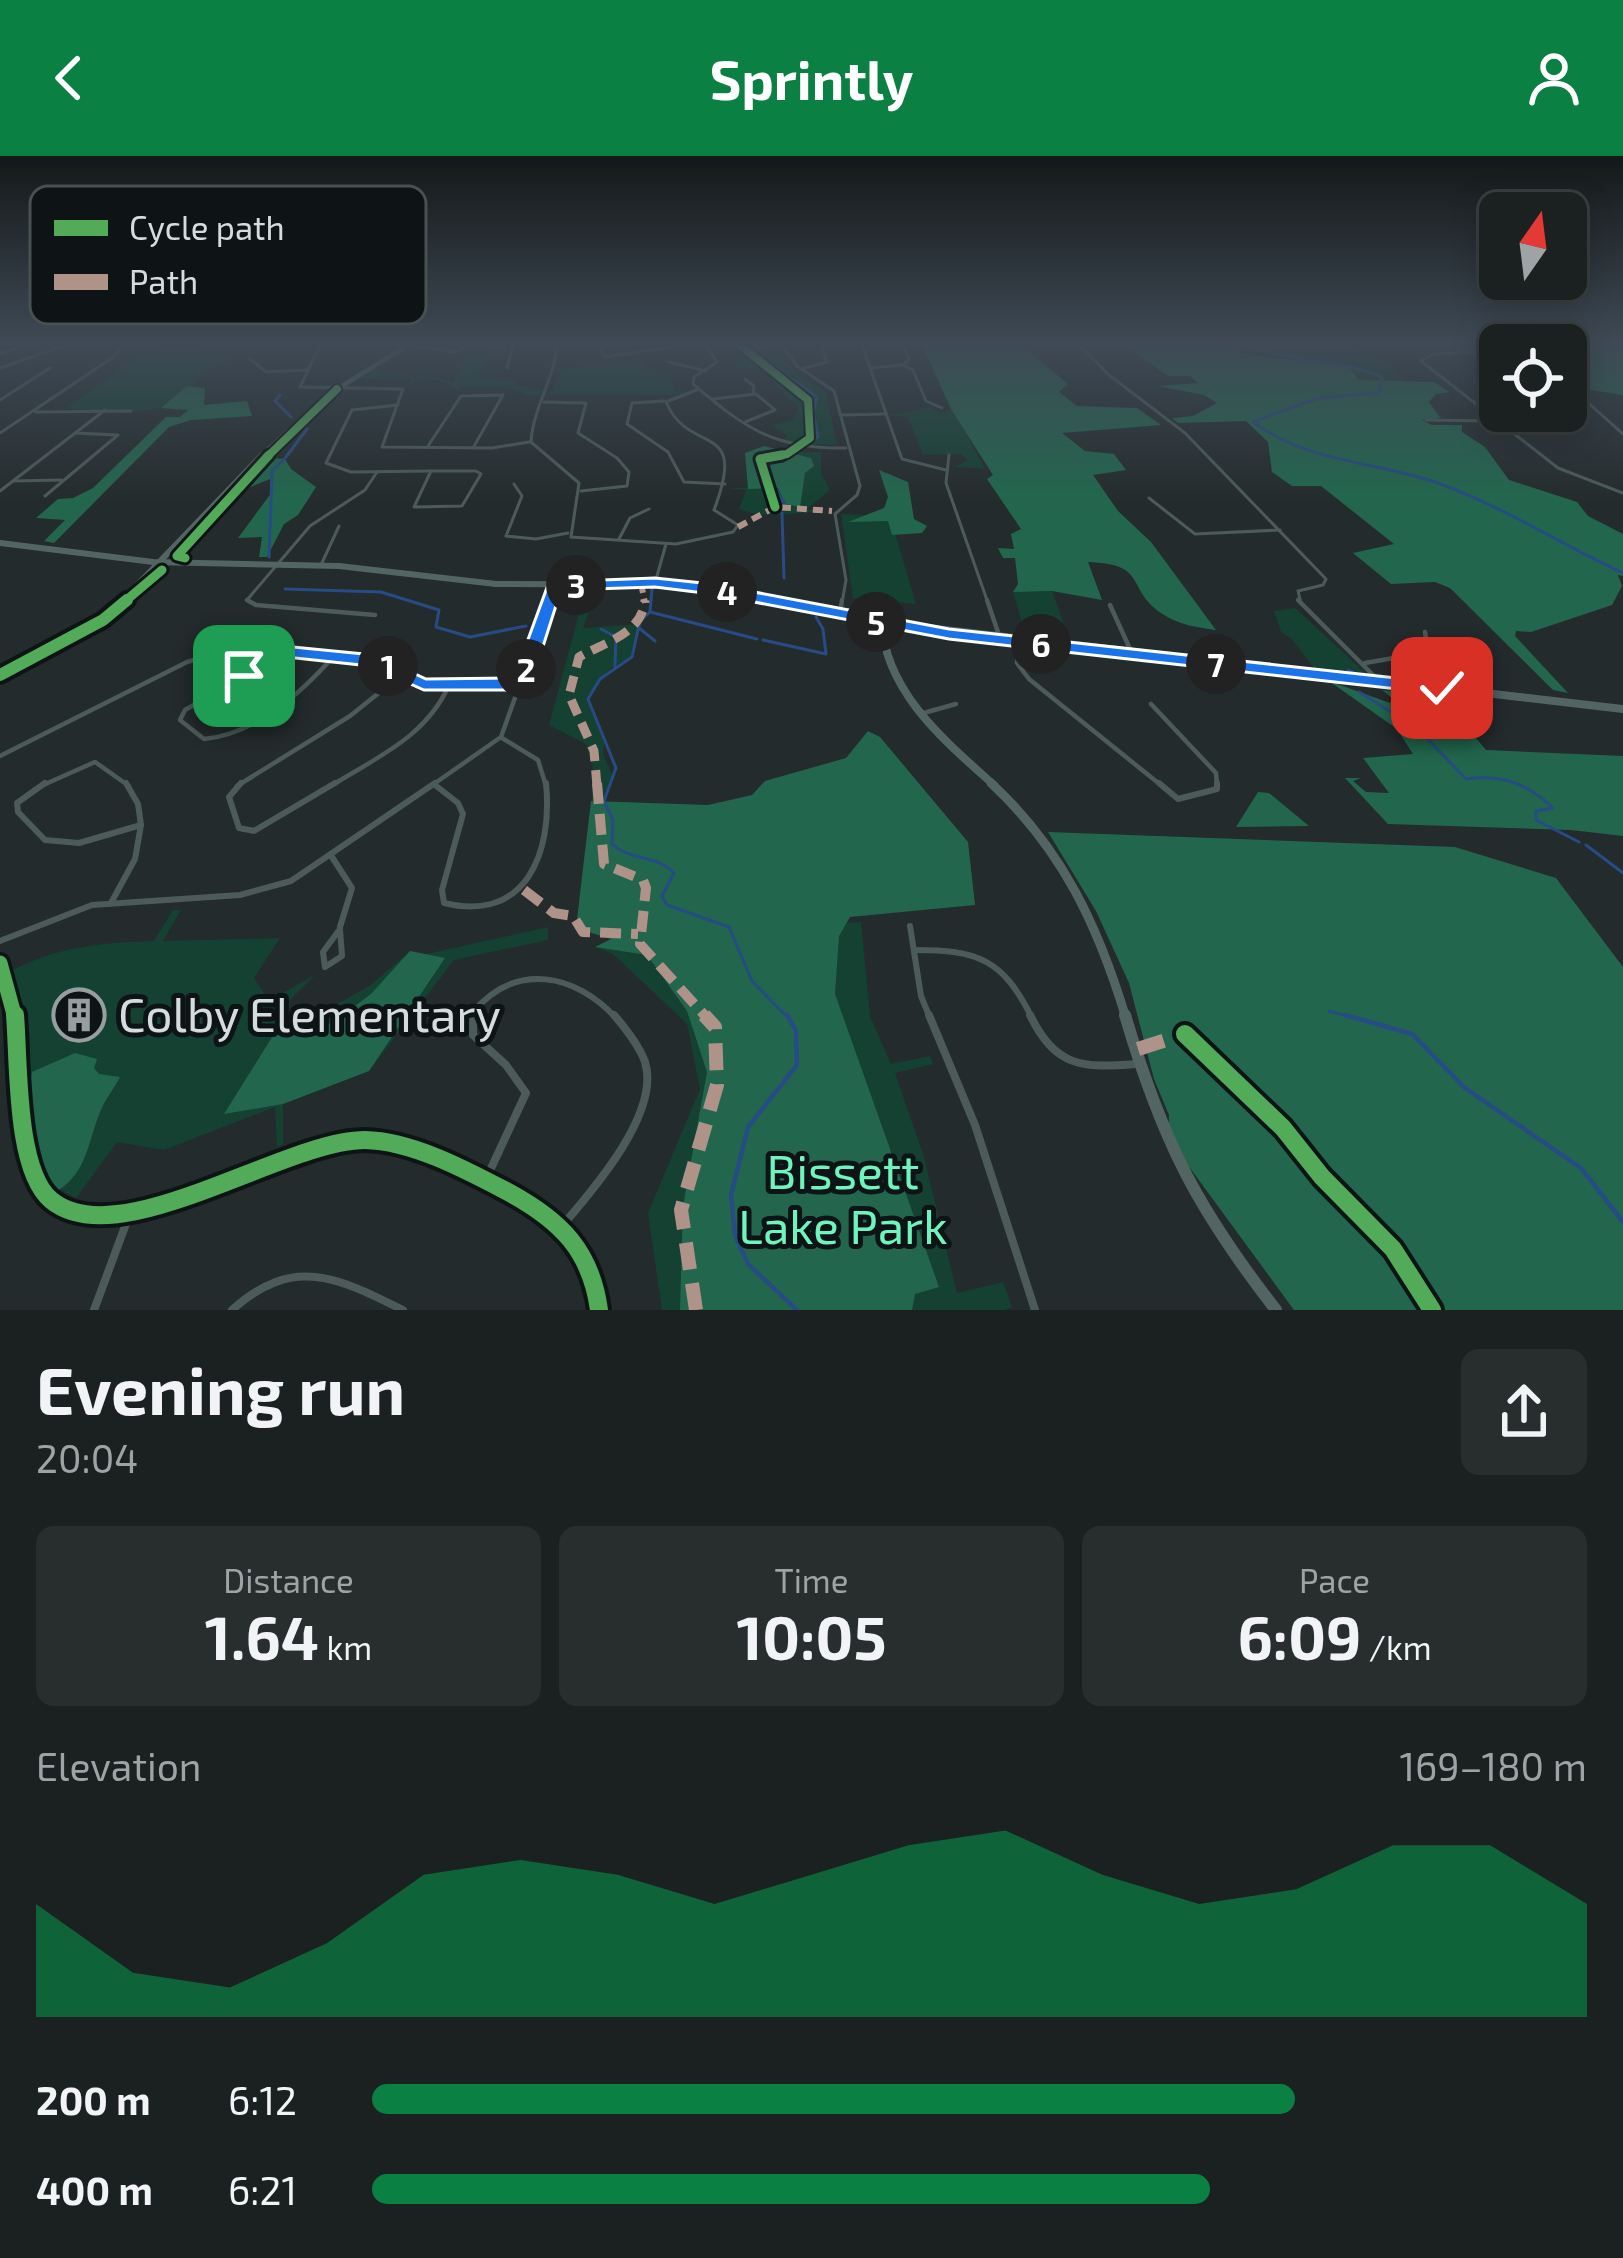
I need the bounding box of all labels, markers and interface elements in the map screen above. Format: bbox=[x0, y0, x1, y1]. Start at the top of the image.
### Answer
icon: back bbox=[36, 45, 102, 111]
icon: person bbox=[1521, 45, 1587, 111]
text: Sprintly bbox=[710, 46, 913, 111]
legend bbox=[30, 186, 426, 324]
north arrow bbox=[1479, 192, 1587, 300]
map controls bbox=[1479, 192, 1587, 432]
text: Cycle path bbox=[129, 207, 285, 247]
text: Path bbox=[129, 261, 198, 301]
button: locate bbox=[1479, 324, 1587, 432]
pin: 3 bbox=[546, 555, 606, 615]
pin: 4 bbox=[697, 562, 757, 622]
text: 3 bbox=[567, 565, 585, 605]
text: 4 bbox=[716, 572, 738, 612]
pin: 5 bbox=[846, 592, 906, 652]
text: 5 bbox=[867, 602, 885, 642]
pin: 6 bbox=[1011, 614, 1071, 674]
text: 6 bbox=[1031, 624, 1051, 664]
pin bbox=[193, 625, 295, 727]
pin: 7 bbox=[1186, 634, 1246, 694]
pin: 1 bbox=[358, 636, 418, 696]
pin bbox=[1391, 637, 1493, 739]
pin: 2 bbox=[496, 639, 556, 699]
icon: arrive bbox=[211, 643, 277, 709]
text: 7 bbox=[1207, 644, 1225, 684]
text: 1 bbox=[381, 646, 395, 686]
text: 2 bbox=[516, 649, 536, 689]
icon: check bbox=[1409, 655, 1475, 721]
place label: Colby Elementary bbox=[118, 984, 501, 1042]
building icon: Colby Elementary bbox=[51, 987, 107, 1043]
park label: Bissett Lake Park bbox=[738, 1141, 948, 1254]
text: Evening run bbox=[36, 1349, 405, 1428]
button: share bbox=[1461, 1349, 1587, 1475]
text: 20:04 bbox=[36, 1434, 138, 1481]
text: Distance bbox=[223, 1560, 354, 1600]
text: Time bbox=[775, 1560, 849, 1600]
text: Pace bbox=[1299, 1560, 1370, 1600]
text: 1.64 bbox=[205, 1600, 319, 1672]
text: 10:05 bbox=[736, 1600, 887, 1672]
text: 6:09 bbox=[1237, 1600, 1361, 1672]
text: km bbox=[319, 1627, 372, 1667]
text: /km bbox=[1361, 1627, 1432, 1667]
text: Elevation bbox=[36, 1742, 201, 1789]
text: 169–180 m bbox=[1399, 1742, 1587, 1789]
text: 200 m bbox=[36, 2076, 151, 2123]
text: 6:12 bbox=[228, 2076, 297, 2123]
text: 400 m bbox=[36, 2166, 153, 2213]
text: 6:21 bbox=[228, 2166, 297, 2213]

